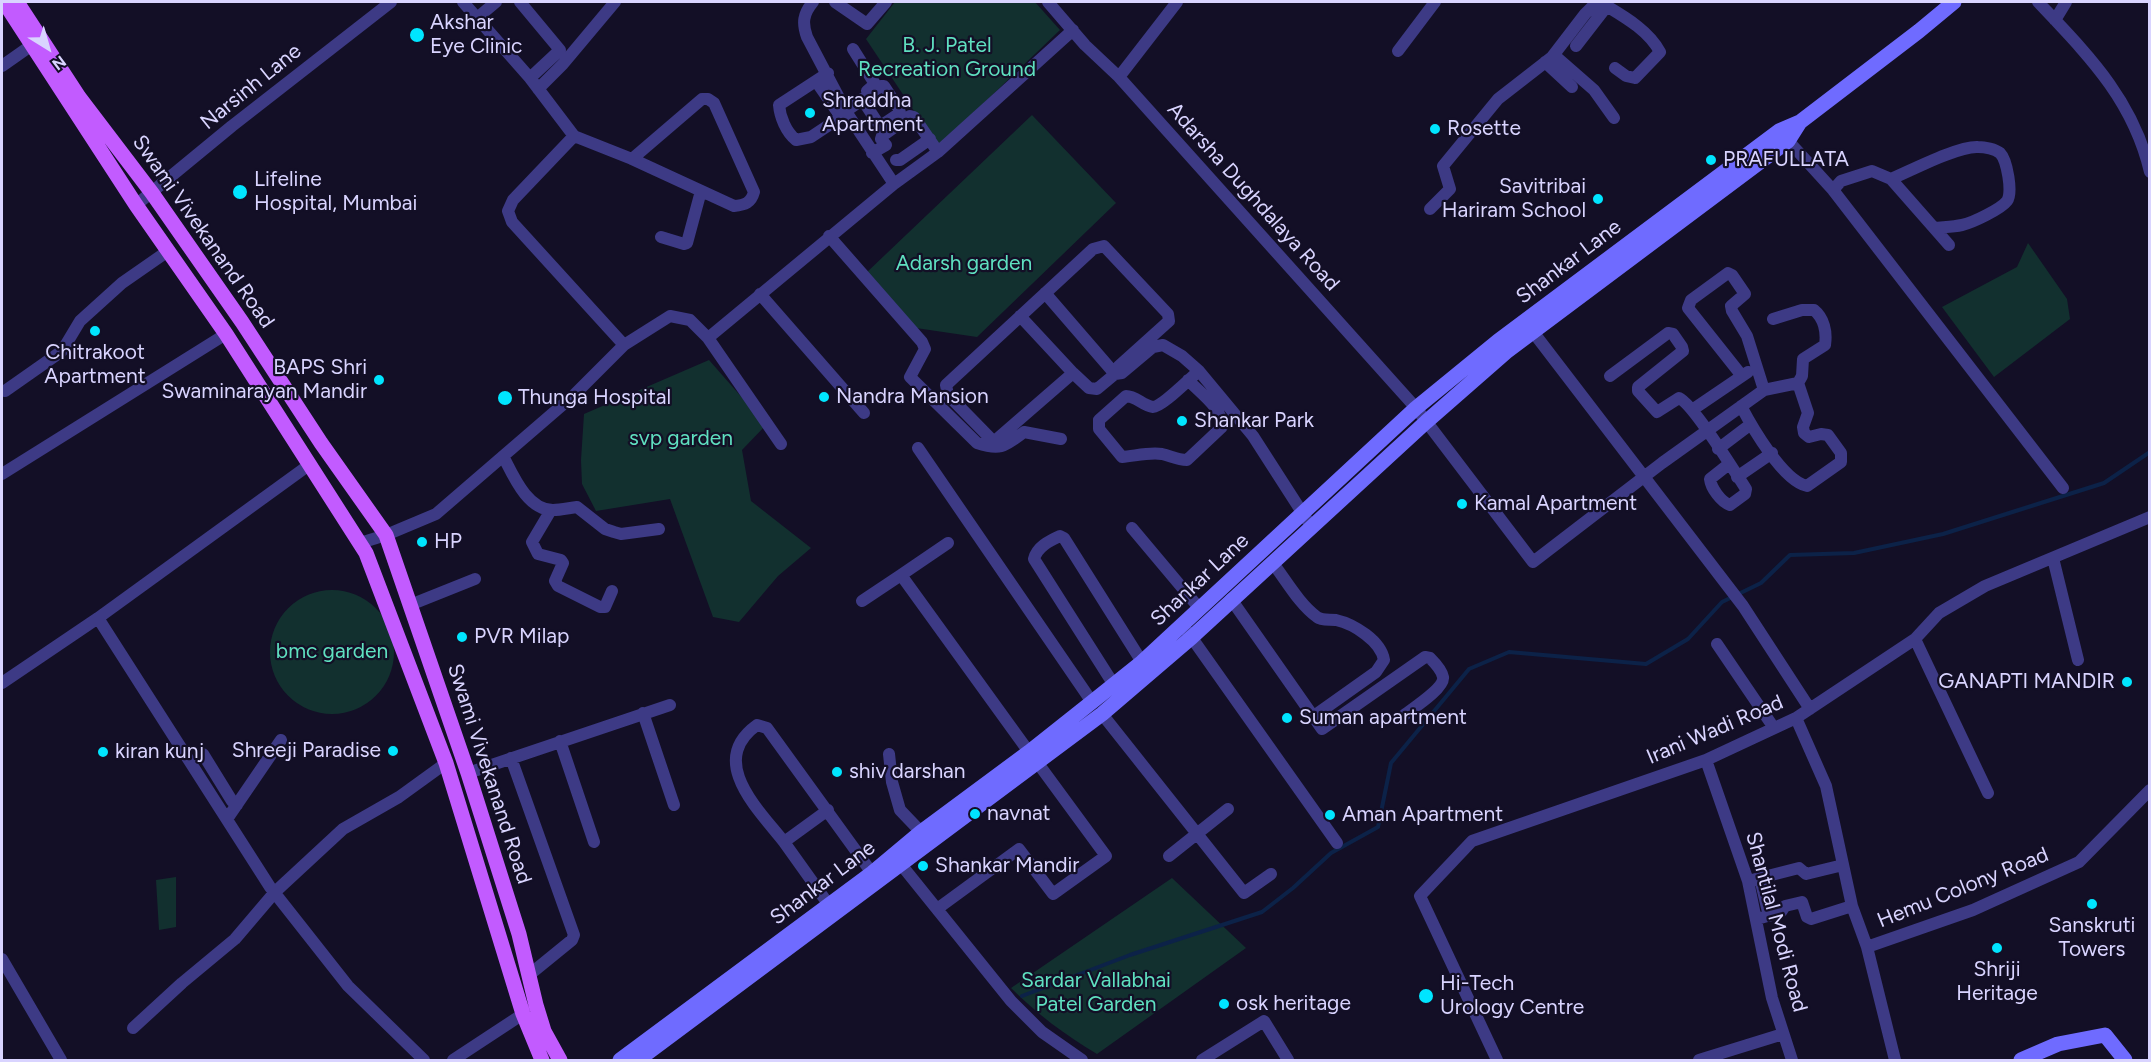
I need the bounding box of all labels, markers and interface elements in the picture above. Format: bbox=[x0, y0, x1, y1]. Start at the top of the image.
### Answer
place label: Akshar Eye Clinic bbox=[430, 10, 522, 60]
north arrow bbox=[18, 18, 78, 78]
marker: Akshar Eye Clinic bbox=[408, 26, 426, 44]
park label: B. J. Patel Recreation Ground bbox=[858, 33, 1036, 83]
street label: Narsinh Lane bbox=[196, 39, 306, 135]
text: N bbox=[48, 51, 70, 74]
place label: Shraddha Apartment bbox=[822, 88, 923, 138]
street label: Adarsha Dughdalaya Road bbox=[1162, 98, 1344, 296]
marker: Shraddha Apartment bbox=[803, 106, 817, 120]
place label: Rosette bbox=[1447, 116, 1521, 142]
marker: Rosette bbox=[1428, 122, 1442, 136]
street label: Swami Vivekanand Road bbox=[127, 131, 279, 333]
place label: PRAFULLATA bbox=[1723, 147, 1849, 173]
marker: PRAFULLATA bbox=[1704, 153, 1718, 167]
place label: Lifeline Hospital, Mumbai bbox=[254, 167, 417, 217]
place label: Savitribai Hariram School bbox=[1442, 174, 1586, 224]
marker: Lifeline Hospital, Mumbai bbox=[231, 183, 249, 201]
marker: Savitribai Hariram School bbox=[1591, 192, 1605, 206]
street label: Shankar Lane bbox=[1512, 214, 1626, 310]
park label: Adarsh garden bbox=[896, 251, 1032, 277]
marker: Chitrakoot Apartment bbox=[88, 324, 102, 338]
place label: Chitrakoot Apartment bbox=[44, 340, 146, 390]
place label: BAPS Shri Swaminarayan Mandir bbox=[161, 355, 367, 405]
marker: BAPS Shri Swaminarayan Mandir bbox=[372, 373, 386, 387]
place label: Nandra Mansion bbox=[836, 384, 989, 410]
place label: Thunga Hospital bbox=[518, 385, 671, 411]
marker: Thunga Hospital bbox=[496, 389, 514, 407]
marker: Nandra Mansion bbox=[817, 390, 831, 404]
place label: Shankar Park bbox=[1194, 408, 1314, 434]
marker: Shankar Park bbox=[1175, 414, 1189, 428]
park label: svp garden bbox=[629, 426, 733, 452]
place label: Kamal Apartment bbox=[1474, 491, 1637, 517]
marker: Kamal Apartment bbox=[1455, 497, 1469, 511]
street label: Shankar Lane bbox=[1146, 528, 1254, 632]
place label: HP bbox=[434, 529, 462, 555]
marker: HP bbox=[415, 535, 429, 549]
place label: PVR Milap bbox=[474, 624, 569, 650]
marker: PVR Milap bbox=[455, 630, 469, 644]
park label: bmc garden bbox=[276, 639, 388, 665]
street label: Swami Vivekanand Road bbox=[441, 661, 537, 887]
place label: GANAPTI MANDIR bbox=[1938, 669, 2115, 695]
marker: GANAPTI MANDIR bbox=[2120, 675, 2134, 689]
street label: Irani Wadi Road bbox=[1643, 690, 1787, 770]
place label: Suman apartment bbox=[1299, 705, 1467, 731]
marker: Suman apartment bbox=[1280, 711, 1294, 725]
place label: Shreeji Paradise bbox=[232, 738, 381, 764]
place label: kiran kunj bbox=[115, 739, 204, 765]
marker: Shreeji Paradise bbox=[386, 744, 400, 758]
marker: kiran kunj bbox=[96, 745, 110, 759]
place label: shiv darshan bbox=[849, 759, 966, 785]
marker: shiv darshan bbox=[830, 765, 844, 779]
place label: navnat bbox=[987, 801, 1051, 827]
place label: Aman Apartment bbox=[1342, 802, 1503, 828]
marker: navnat bbox=[968, 807, 982, 821]
marker: Aman Apartment bbox=[1323, 808, 1337, 822]
street label: Shantilal Modi Road bbox=[1740, 829, 1812, 1015]
street label: Shankar Lane bbox=[766, 835, 880, 931]
street label: Hemu Colony Road bbox=[1874, 842, 2052, 934]
place label: Shankar Mandir bbox=[935, 853, 1079, 879]
marker: Shankar Mandir bbox=[916, 859, 930, 873]
marker: Sanskruti Towers bbox=[2085, 897, 2099, 911]
place label: Sanskruti Towers bbox=[2049, 913, 2135, 963]
marker: Shriji Heritage bbox=[1990, 941, 2004, 955]
place label: Shriji Heritage bbox=[1956, 957, 2038, 1007]
park label: Sardar Vallabhai Patel Garden bbox=[1021, 968, 1171, 1018]
place label: Hi-Tech Urology Centre bbox=[1440, 971, 1584, 1021]
marker: Hi-Tech Urology Centre bbox=[1417, 987, 1435, 1005]
place label: osk heritage bbox=[1236, 991, 1351, 1017]
marker: osk heritage bbox=[1217, 997, 1231, 1011]

